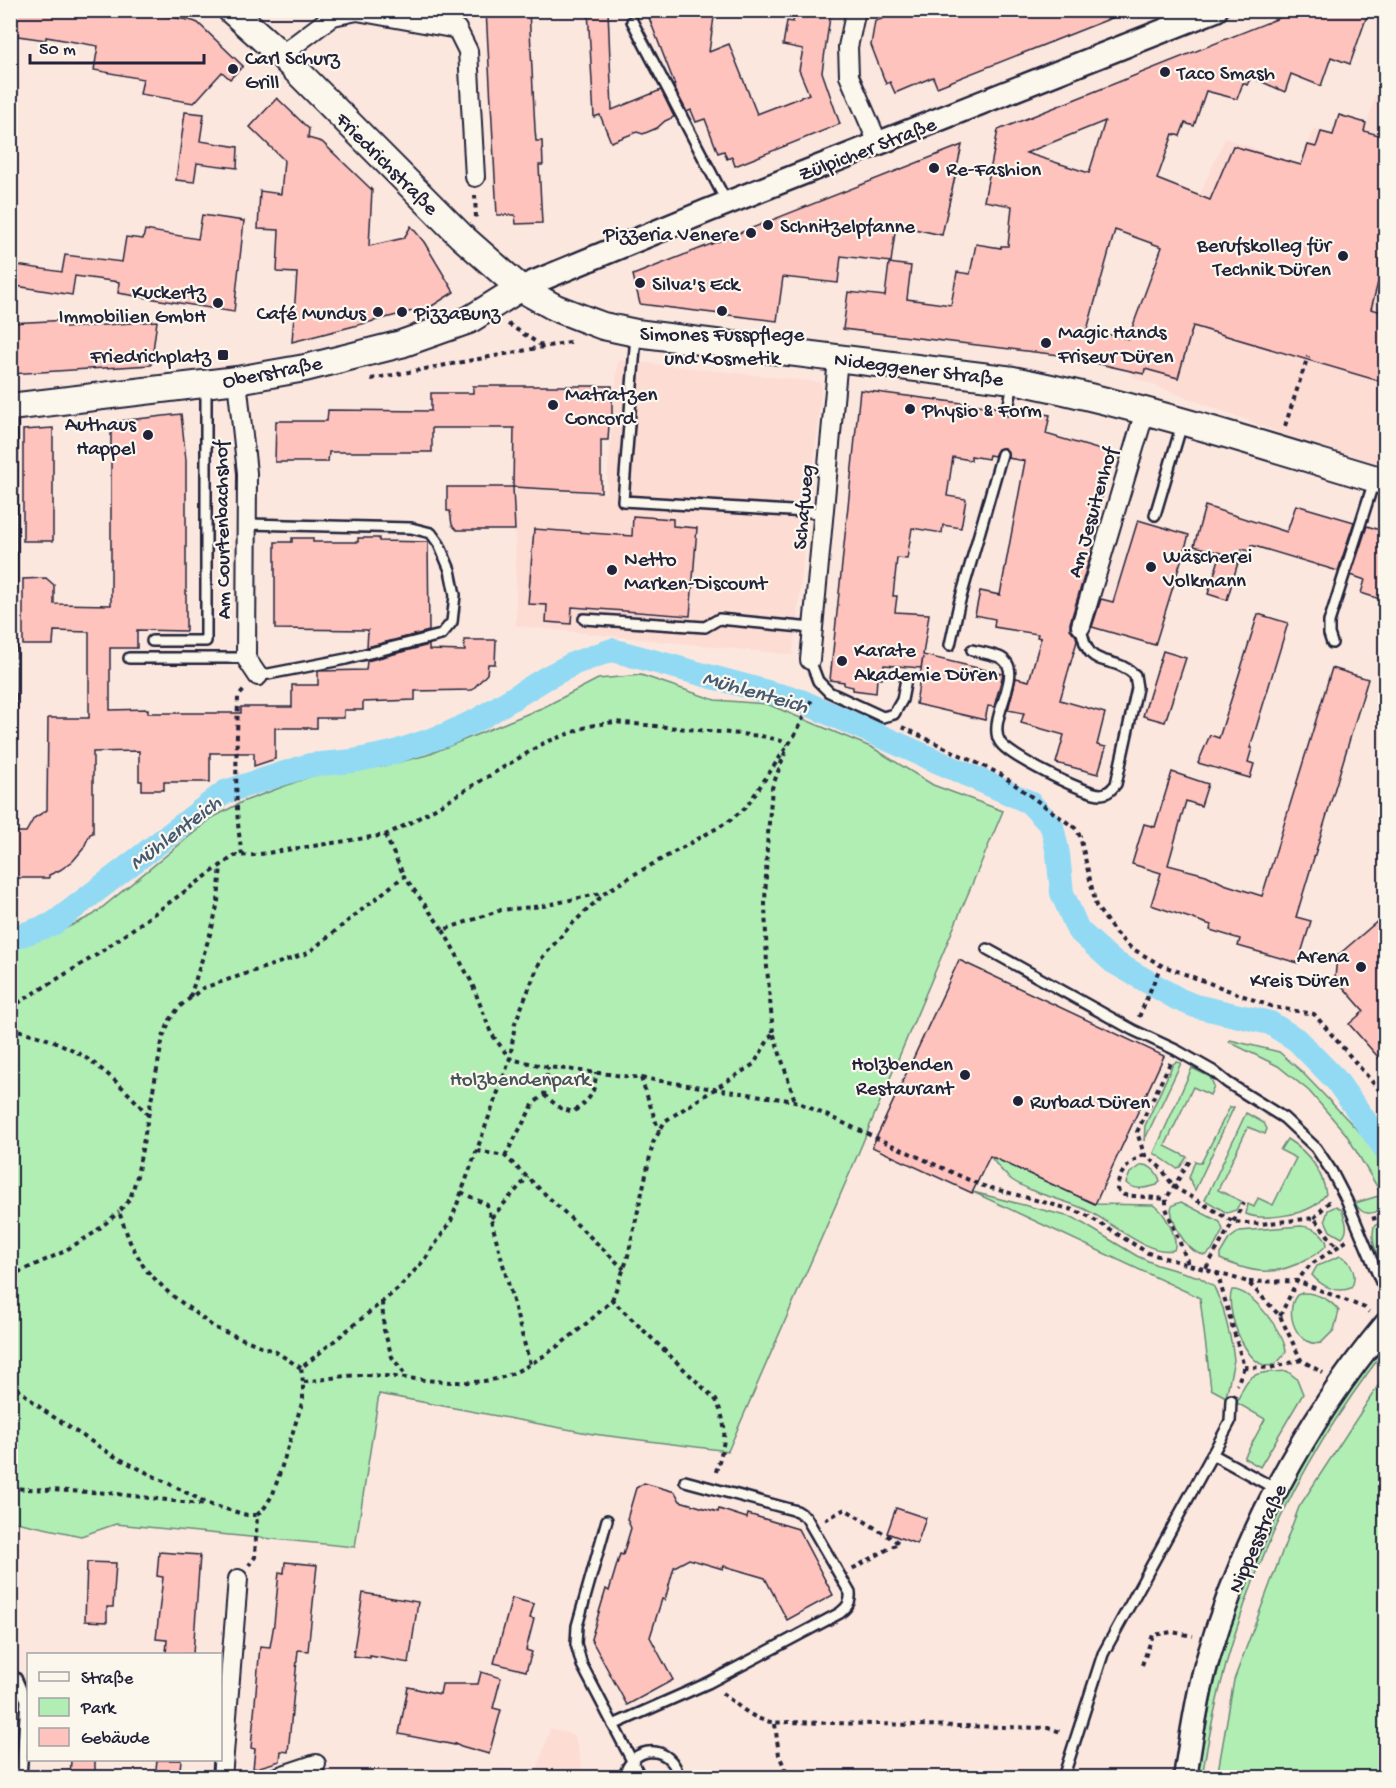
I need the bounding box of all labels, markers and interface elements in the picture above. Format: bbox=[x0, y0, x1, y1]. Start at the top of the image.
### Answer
scale bar bbox=[30, 27, 204, 65]
text: 50 m bbox=[39, 40, 76, 61]
place label: Carl Schurz Grill bbox=[245, 48, 341, 97]
marker: Carl Schurz Grill bbox=[226, 62, 240, 76]
place label: Taco Smash bbox=[1176, 63, 1275, 88]
marker: Taco Smash bbox=[1158, 65, 1172, 79]
street label: Friedrichstraße bbox=[328, 108, 443, 223]
street label: Zülpicher Straße bbox=[796, 113, 942, 189]
place label: Re-Fashion bbox=[946, 159, 1041, 184]
marker: Re-Fashion bbox=[927, 161, 941, 175]
place label: Schnitzelpfanne bbox=[780, 216, 916, 241]
marker: Schnitzelpfanne bbox=[761, 218, 775, 232]
place label: Pizzeria Venere bbox=[602, 224, 740, 249]
marker: Pizzeria Venere bbox=[744, 226, 758, 240]
place label: Berufskolleg für Technik Düren bbox=[1196, 235, 1333, 284]
marker: Berufskolleg für Technik Düren bbox=[1336, 249, 1350, 263]
place label: Silva's Eck bbox=[652, 274, 742, 299]
marker: Silva's Eck bbox=[633, 276, 647, 290]
place label: Kuckertz Immobilien GmbH bbox=[58, 282, 207, 331]
marker: Kuckertz Immobilien GmbH bbox=[211, 296, 225, 310]
place label: Café Mundus bbox=[256, 303, 367, 328]
place label: PizzaBunz bbox=[413, 303, 501, 328]
marker: Simones Fusspflege und Kosmetik bbox=[715, 304, 729, 318]
marker: Café Mundus bbox=[371, 305, 385, 319]
marker: PizzaBunz bbox=[395, 305, 409, 319]
place label: Magic Hands Friseur Düren bbox=[1057, 322, 1173, 371]
place label: Simones Fusspflege und Kosmetik bbox=[640, 324, 806, 373]
marker: Magic Hands Friseur Düren bbox=[1039, 336, 1053, 350]
place label: Friedrichplatz bbox=[89, 346, 212, 371]
marker: Friedrichplatz bbox=[216, 348, 230, 362]
street label: Nideggener Straße bbox=[832, 349, 1006, 394]
street label: Oberstraße bbox=[221, 352, 326, 396]
place label: Matratzen Concord bbox=[565, 384, 658, 433]
marker: Matratzen Concord bbox=[546, 398, 560, 412]
place label: Physio & Form bbox=[921, 400, 1042, 425]
marker: Physio & Form bbox=[903, 402, 917, 416]
place label: Authaus Happel bbox=[65, 414, 137, 463]
marker: Authaus Happel bbox=[141, 428, 155, 442]
street label: Am Courtenbachshof bbox=[210, 439, 239, 620]
street label: Am Jesuitenhof bbox=[1064, 443, 1125, 581]
street label: Schafweg bbox=[789, 464, 822, 551]
place label: Wäscherei Volkmann bbox=[1162, 546, 1252, 595]
place label: Netto Marken-Discount bbox=[624, 549, 769, 598]
marker: Wäscherei Volkmann bbox=[1144, 560, 1158, 574]
marker: Netto Marken-Discount bbox=[605, 563, 619, 577]
place label: Karate Akademie Düren bbox=[854, 640, 998, 689]
marker: Karate Akademie Düren bbox=[835, 654, 849, 668]
water label: Mühlenteich bbox=[699, 666, 811, 721]
water label: Mühlenteich bbox=[125, 791, 228, 877]
place label: Arena Kreis Düren bbox=[1250, 946, 1350, 995]
marker: Arena Kreis Düren bbox=[1354, 960, 1368, 974]
place label: Holzbenden Restaurant bbox=[851, 1054, 955, 1103]
marker: Holzbenden Restaurant bbox=[958, 1068, 972, 1082]
park label: Holzbendenpark bbox=[450, 1069, 593, 1094]
place label: Rurbad Düren bbox=[1030, 1092, 1150, 1117]
marker: Rurbad Düren bbox=[1011, 1094, 1025, 1108]
street label: Nippesstraße bbox=[1224, 1480, 1295, 1598]
legend bbox=[27, 1653, 222, 1761]
text: Straße bbox=[81, 1669, 134, 1690]
text: Park bbox=[80, 1699, 117, 1720]
text: Gebäude bbox=[81, 1729, 150, 1750]

